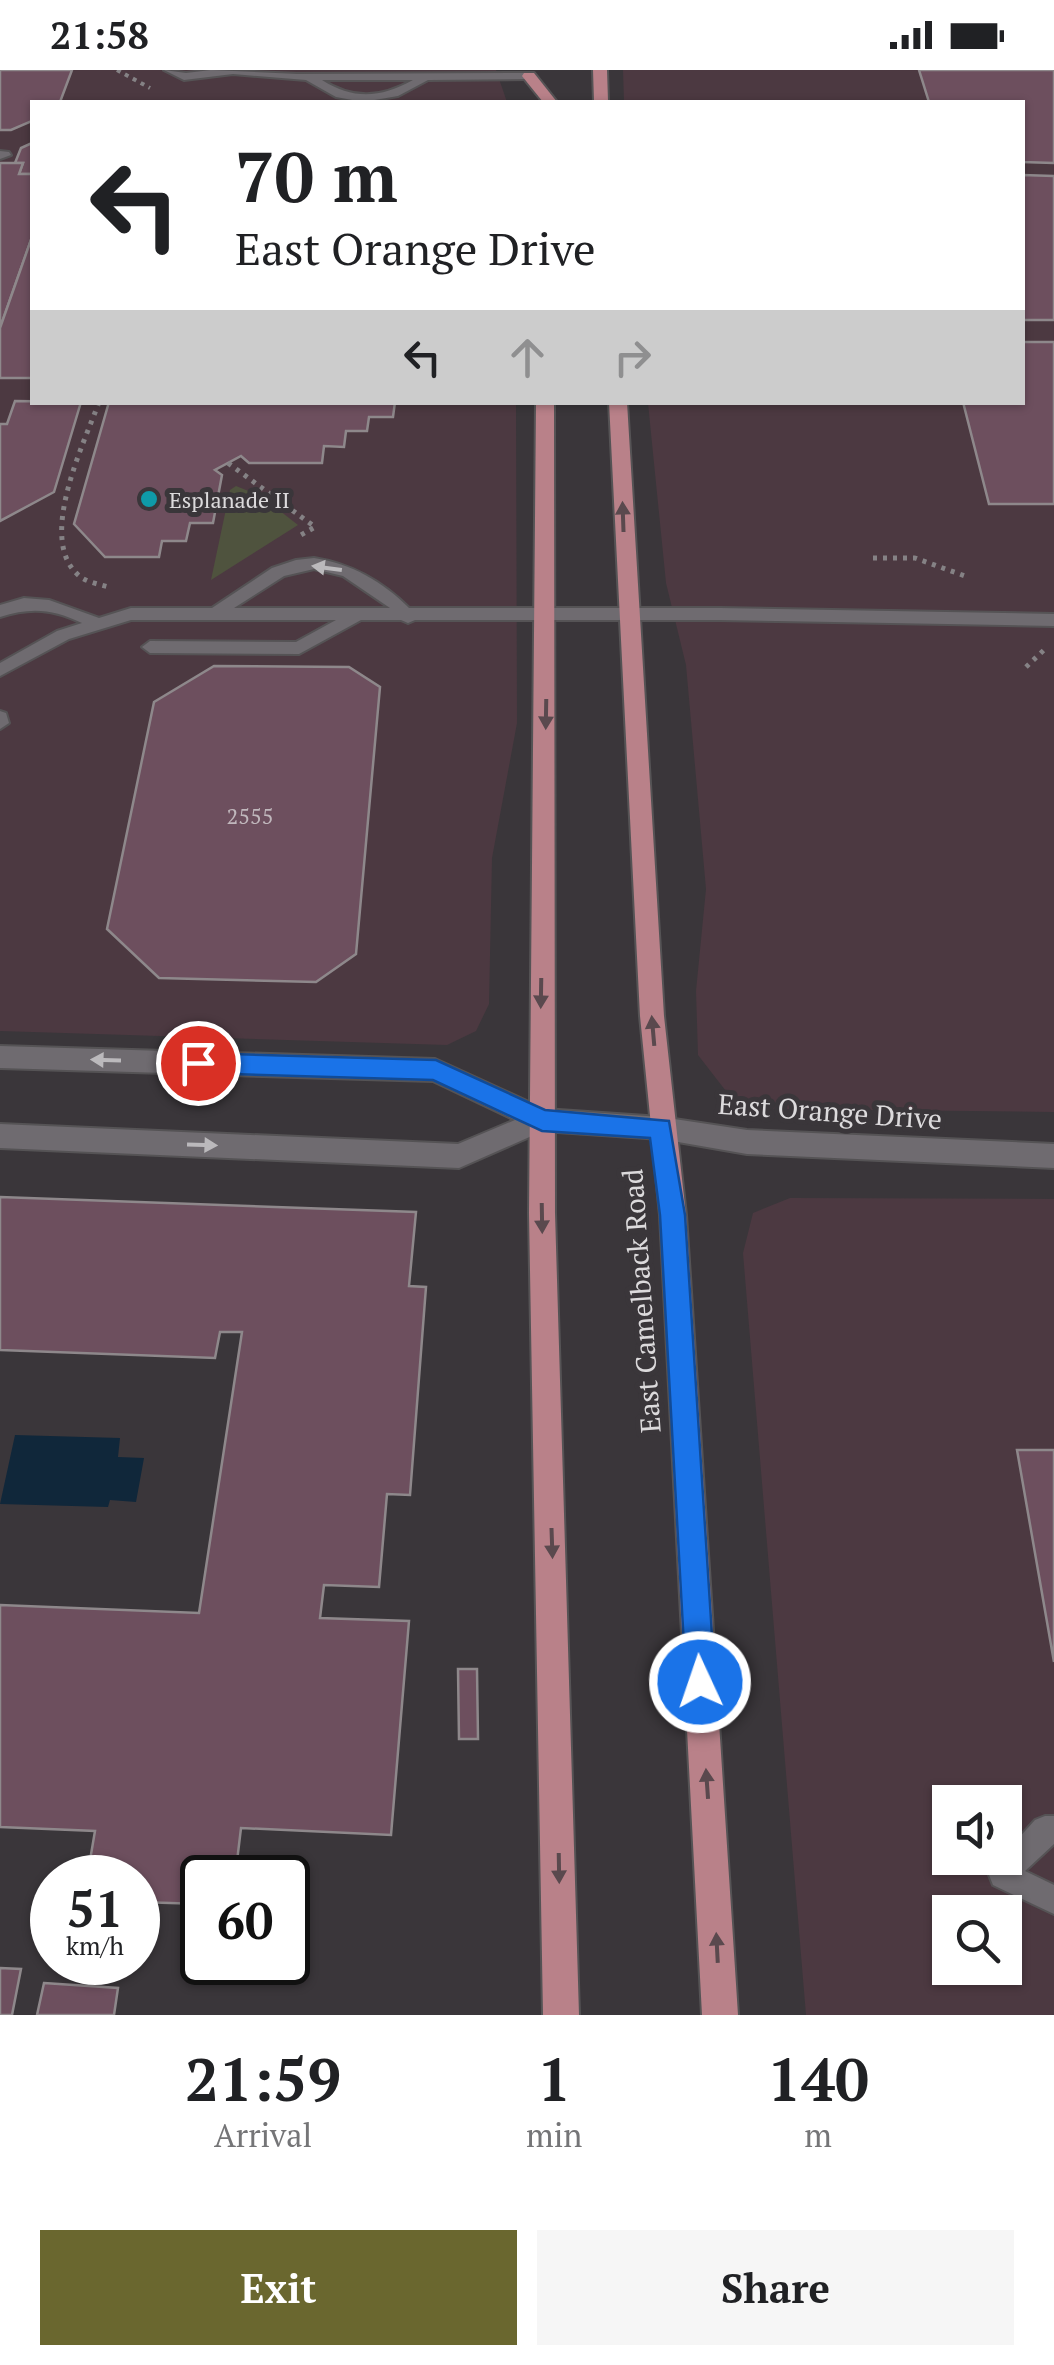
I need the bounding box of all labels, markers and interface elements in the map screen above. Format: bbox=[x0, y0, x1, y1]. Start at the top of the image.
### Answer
text: 21:58 bbox=[50, 10, 149, 60]
text: 70 m bbox=[235, 129, 398, 222]
icon: left bbox=[70, 140, 200, 270]
text: East Orange Drive bbox=[235, 218, 596, 278]
icon: left bbox=[395, 330, 450, 385]
icon: ahead bbox=[500, 330, 555, 385]
icon: right bbox=[605, 330, 660, 385]
place label: Esplanade II bbox=[169, 485, 290, 514]
marker: Esplanade II bbox=[138, 488, 160, 510]
one-way arrow bbox=[614, 501, 630, 533]
one-way arrow bbox=[311, 559, 342, 575]
one-way arrow bbox=[537, 699, 553, 731]
house number: 2555 bbox=[227, 801, 273, 830]
one-way arrow bbox=[533, 977, 549, 1009]
one-way arrow bbox=[645, 1015, 661, 1047]
pin bbox=[156, 1021, 241, 1106]
icon: arrive bbox=[171, 1036, 226, 1091]
one-way arrow bbox=[90, 1052, 122, 1068]
street label: East Orange Drive bbox=[717, 1085, 943, 1137]
one-way arrow bbox=[187, 1137, 219, 1153]
street label: East Camelback Road bbox=[613, 1168, 669, 1434]
one-way arrow bbox=[535, 1202, 551, 1234]
one-way arrow bbox=[544, 1527, 560, 1559]
position arrow bbox=[648, 1630, 752, 1734]
one-way arrow bbox=[699, 1767, 715, 1799]
map controls bbox=[932, 1785, 1022, 1985]
button: sound bbox=[932, 1785, 1022, 1875]
one-way arrow bbox=[551, 1852, 567, 1884]
speed limit sign: 60 bbox=[180, 1855, 310, 1985]
text: 51 bbox=[67, 1875, 123, 1941]
button: search bbox=[932, 1895, 1022, 1985]
text: km/h bbox=[66, 1929, 124, 1962]
one-way arrow bbox=[709, 1932, 725, 1964]
text: 21:59 bbox=[185, 2039, 341, 2118]
text: 1 bbox=[537, 2039, 571, 2118]
text: 140 bbox=[767, 2039, 869, 2118]
text: Arrival bbox=[214, 2114, 312, 2156]
text: min bbox=[526, 2114, 582, 2156]
text: m bbox=[804, 2114, 832, 2156]
button: Exit bbox=[40, 2230, 517, 2345]
button: Share bbox=[537, 2230, 1014, 2345]

